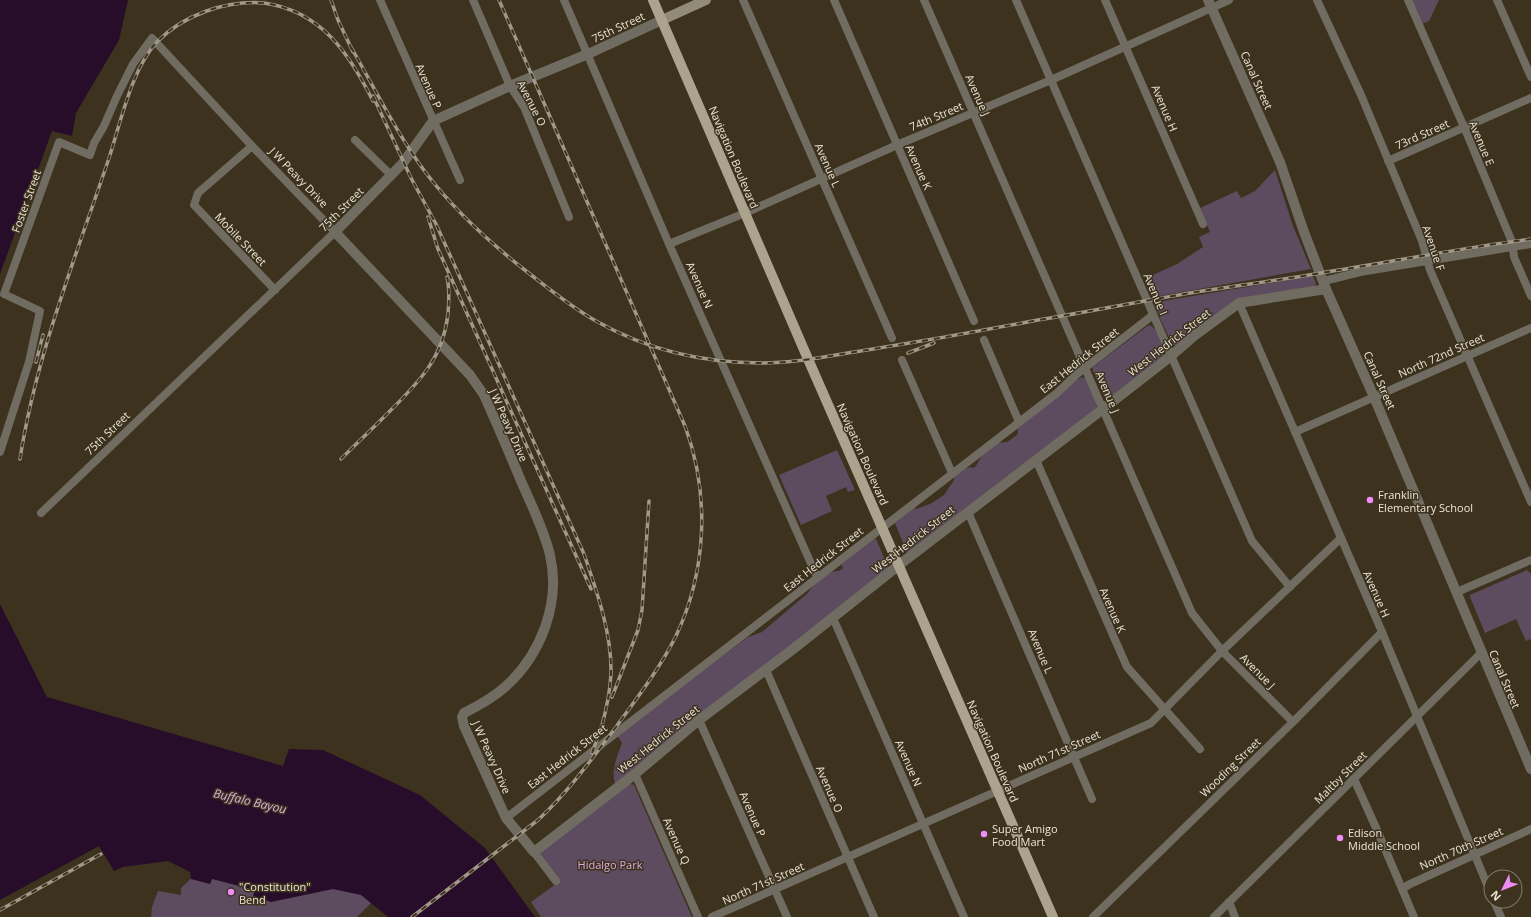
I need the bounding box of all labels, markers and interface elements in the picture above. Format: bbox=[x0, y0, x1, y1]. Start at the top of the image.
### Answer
street label: 75th Street bbox=[589, 8, 647, 46]
street label: Canal Street bbox=[1237, 49, 1277, 112]
street label: Avenue P bbox=[412, 61, 446, 111]
street label: Avenue J bbox=[962, 72, 994, 118]
street label: Avenue O bbox=[514, 77, 550, 129]
street label: Avenue H bbox=[1148, 82, 1182, 134]
street label: 74th Street bbox=[907, 98, 965, 134]
street label: Navigation Boulevard bbox=[706, 103, 762, 211]
street label: 73rd Street bbox=[1393, 115, 1451, 153]
street label: Avenue E bbox=[1466, 118, 1498, 168]
street label: Avenue L bbox=[812, 141, 844, 190]
street label: Avenue K bbox=[902, 142, 936, 192]
street label: J W Peavy Drive bbox=[266, 143, 332, 210]
street label: Foster Street bbox=[8, 167, 44, 234]
street label: 75th Street bbox=[316, 184, 366, 234]
street label: Mobile Street bbox=[212, 209, 270, 269]
street label: Avenue F bbox=[1419, 223, 1449, 273]
street label: Avenue N bbox=[683, 259, 717, 311]
street label: Avenue I bbox=[1140, 271, 1172, 317]
street label: West Hedrick Street bbox=[1124, 305, 1214, 379]
street label: East Hedrick Street bbox=[1037, 324, 1122, 396]
street label: North 72nd Street bbox=[1396, 329, 1486, 381]
street label: Canal Street bbox=[1360, 349, 1400, 412]
street label: Avenue J bbox=[1092, 369, 1124, 415]
street label: J W Peavy Drive bbox=[486, 385, 532, 464]
street label: Navigation Boulevard bbox=[834, 401, 892, 507]
street label: 75th Street bbox=[81, 408, 133, 458]
place label: Franklin Elementary School bbox=[1378, 487, 1473, 515]
marker: Franklin Elementary School bbox=[1365, 495, 1375, 505]
street label: West Hedrick Street bbox=[868, 502, 958, 576]
street label: East Hedrick Street bbox=[780, 523, 866, 595]
street label: Avenue H bbox=[1360, 568, 1394, 620]
street label: Avenue K bbox=[1096, 585, 1130, 635]
street label: Avenue L bbox=[1025, 626, 1057, 676]
street label: Canal Street bbox=[1486, 647, 1524, 711]
street label: Avenue J bbox=[1237, 650, 1279, 692]
street label: Navigation Boulevard bbox=[964, 698, 1022, 804]
street label: West Hedrick Street bbox=[614, 701, 702, 777]
street label: J W Peavy Drive bbox=[469, 717, 515, 796]
street label: East Hedrick Street bbox=[524, 720, 610, 792]
street label: North 71st Street bbox=[1016, 726, 1102, 776]
street label: Wooding Street bbox=[1196, 734, 1264, 800]
street label: Avenue N bbox=[892, 737, 926, 789]
street label: Maltby Street bbox=[1310, 747, 1370, 807]
street label: Avenue O bbox=[813, 763, 847, 815]
water label: Buffalo Bayou bbox=[212, 784, 288, 818]
street label: Avenue P bbox=[736, 789, 770, 839]
street label: Avenue Q bbox=[660, 815, 694, 867]
place label: Super Amigo Food Mart bbox=[992, 821, 1058, 849]
street label: North 70th Street bbox=[1417, 823, 1505, 873]
place label: Edison Middle School bbox=[1348, 825, 1420, 853]
marker: Super Amigo Food Mart bbox=[979, 829, 989, 839]
marker: Edison Middle School bbox=[1335, 833, 1345, 843]
park label: Hidalgo Park bbox=[578, 857, 643, 872]
street label: North 71st Street bbox=[720, 858, 806, 908]
north arrow bbox=[1483, 869, 1523, 909]
place label: "Constitution" Bend bbox=[239, 879, 311, 907]
marker: "Constitution" Bend bbox=[226, 887, 236, 897]
text: N bbox=[1487, 888, 1504, 905]

